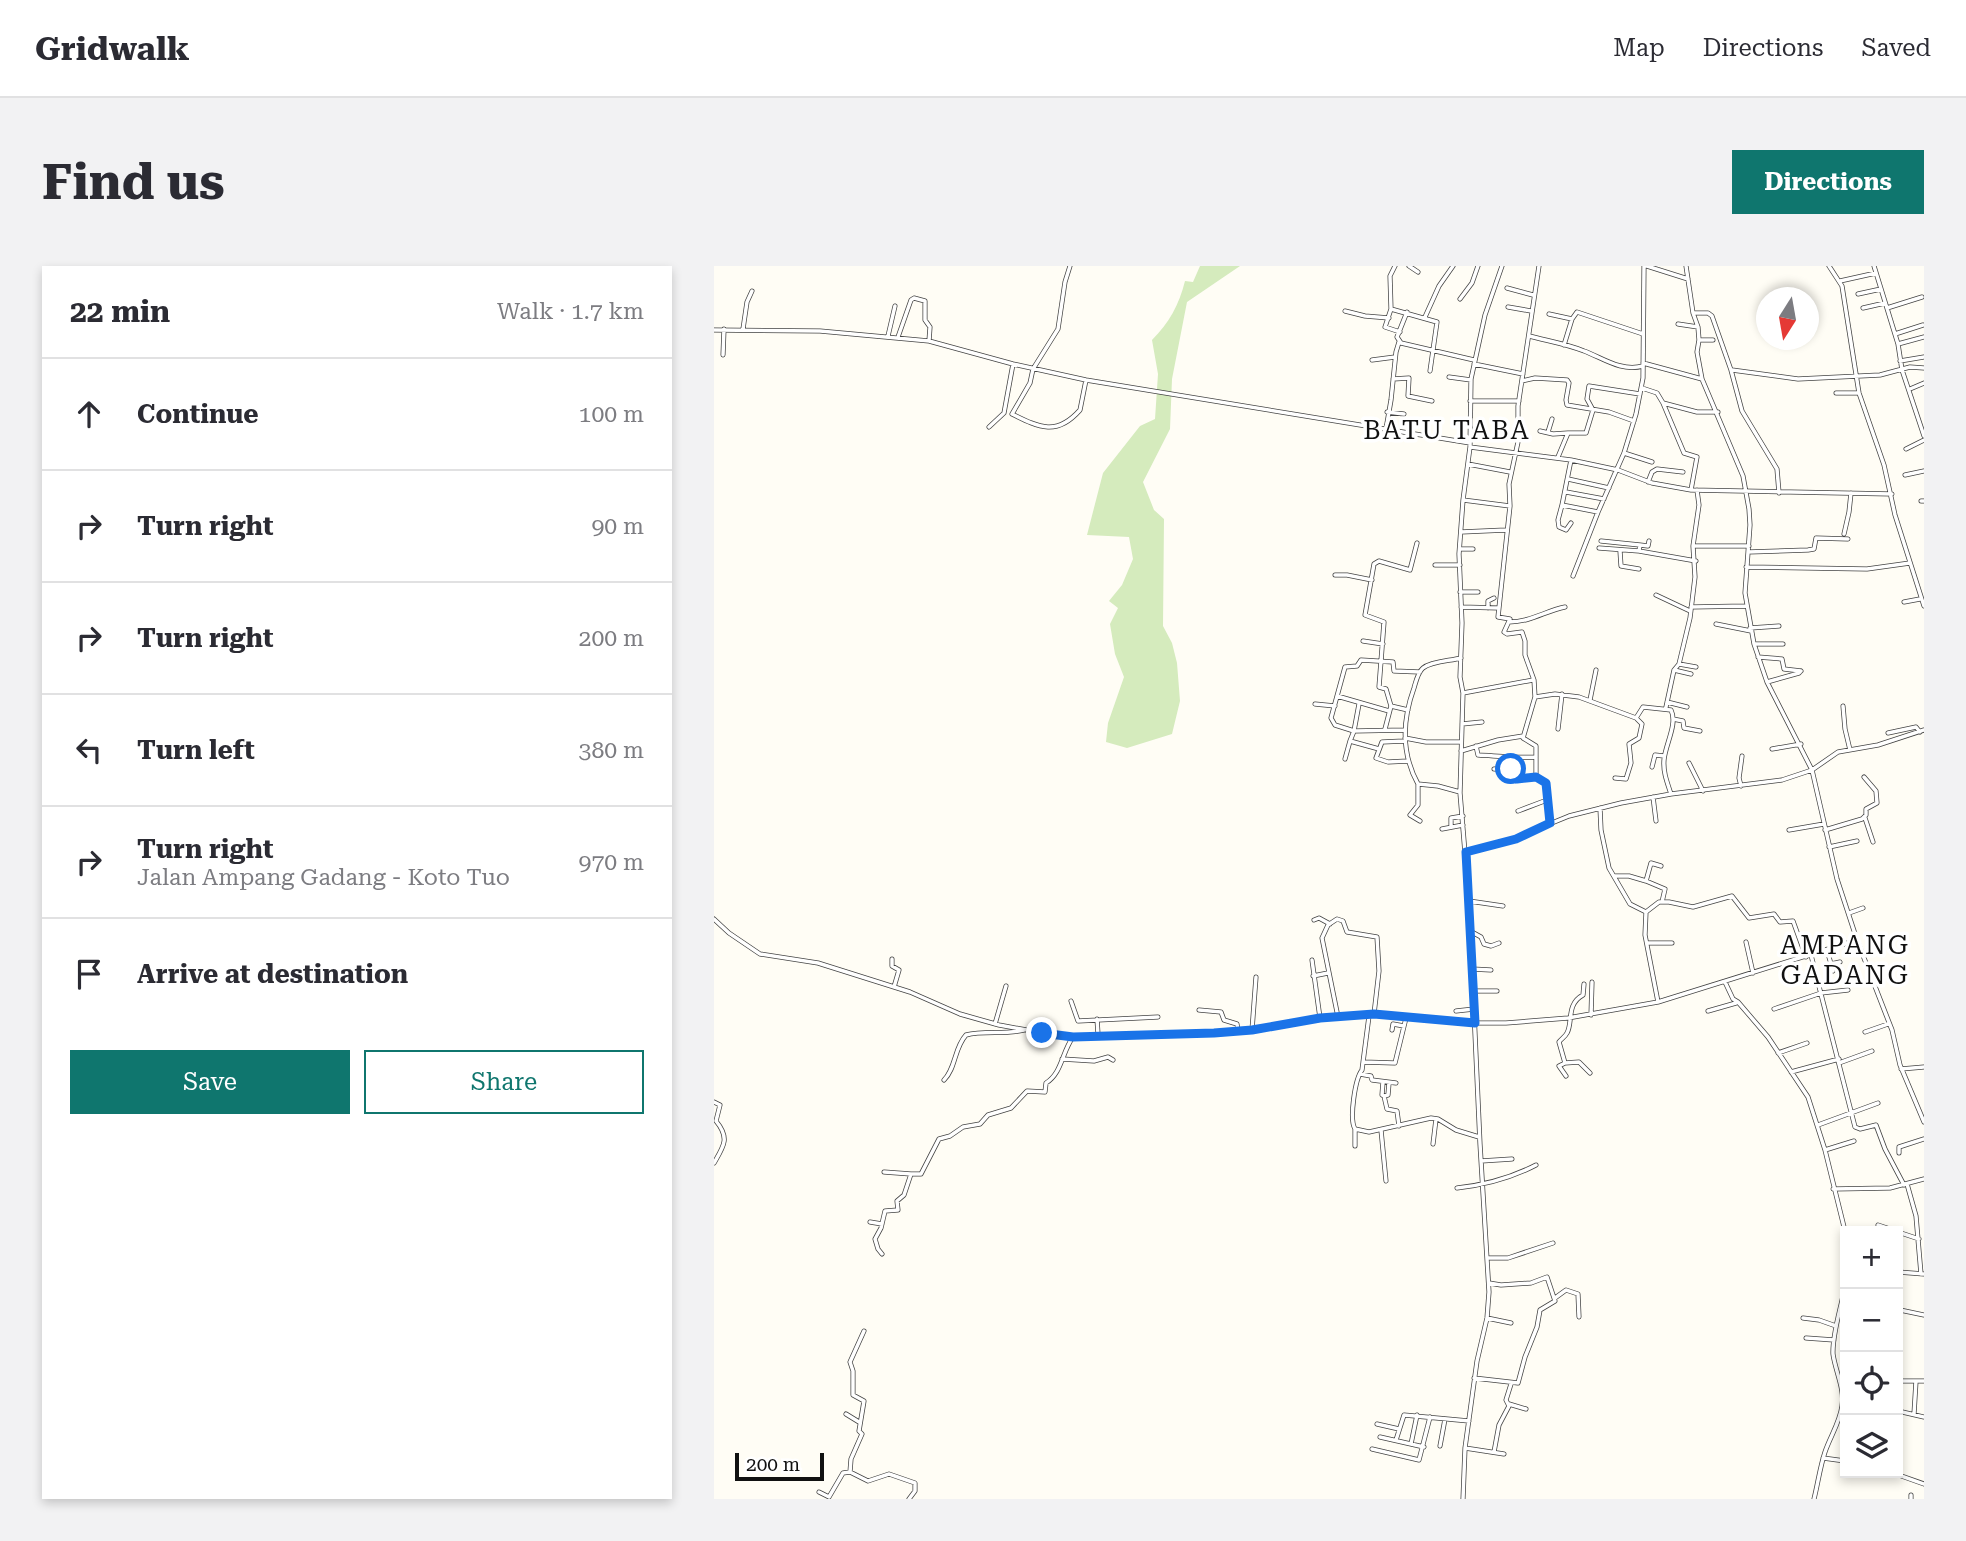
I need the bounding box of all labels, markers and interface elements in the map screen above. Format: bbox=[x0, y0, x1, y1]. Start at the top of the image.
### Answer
text: Gridwalk bbox=[35, 29, 189, 68]
text: Map bbox=[1613, 34, 1665, 62]
text: Directions bbox=[1703, 34, 1823, 62]
text: Saved bbox=[1861, 34, 1931, 62]
button: Directions bbox=[1732, 150, 1924, 214]
text: Find us bbox=[42, 154, 225, 211]
north arrow bbox=[1756, 287, 1819, 350]
text: 22 min bbox=[70, 294, 170, 329]
text: Walk · 1.7 km bbox=[497, 298, 644, 325]
icon: ahead bbox=[70, 395, 108, 433]
text: Continue bbox=[137, 399, 259, 429]
text: 100 m bbox=[579, 401, 644, 428]
district label: BATU TABA bbox=[1363, 415, 1531, 445]
icon: right bbox=[70, 507, 108, 545]
text: Turn right bbox=[137, 511, 273, 541]
text: 90 m bbox=[591, 513, 644, 540]
icon: right bbox=[70, 619, 108, 657]
text: Turn right bbox=[137, 623, 273, 653]
text: 200 m bbox=[579, 625, 644, 652]
icon: left bbox=[70, 731, 108, 769]
text: Turn left bbox=[137, 735, 255, 765]
text: 380 m bbox=[579, 737, 644, 764]
route start bbox=[1495, 753, 1526, 784]
text: Turn right bbox=[137, 834, 273, 864]
icon: right bbox=[70, 843, 108, 881]
text: 970 m bbox=[579, 849, 644, 876]
text: Jalan Ampang Gadang - Koto Tuo bbox=[137, 864, 510, 891]
district label: AMPANG GADANG bbox=[1780, 930, 1910, 990]
icon: arrive bbox=[70, 955, 108, 993]
text: Arrive at destination bbox=[137, 959, 408, 989]
route end bbox=[1026, 1017, 1057, 1048]
button: Save bbox=[70, 1050, 350, 1114]
button: Share bbox=[364, 1050, 644, 1114]
map controls bbox=[1840, 1226, 1903, 1478]
button: + bbox=[1840, 1226, 1903, 1289]
button: − bbox=[1840, 1289, 1903, 1352]
button: locate bbox=[1840, 1352, 1903, 1415]
button: layers bbox=[1840, 1415, 1903, 1478]
scale bar bbox=[735, 1450, 824, 1482]
text: 200 m bbox=[746, 1453, 800, 1476]

